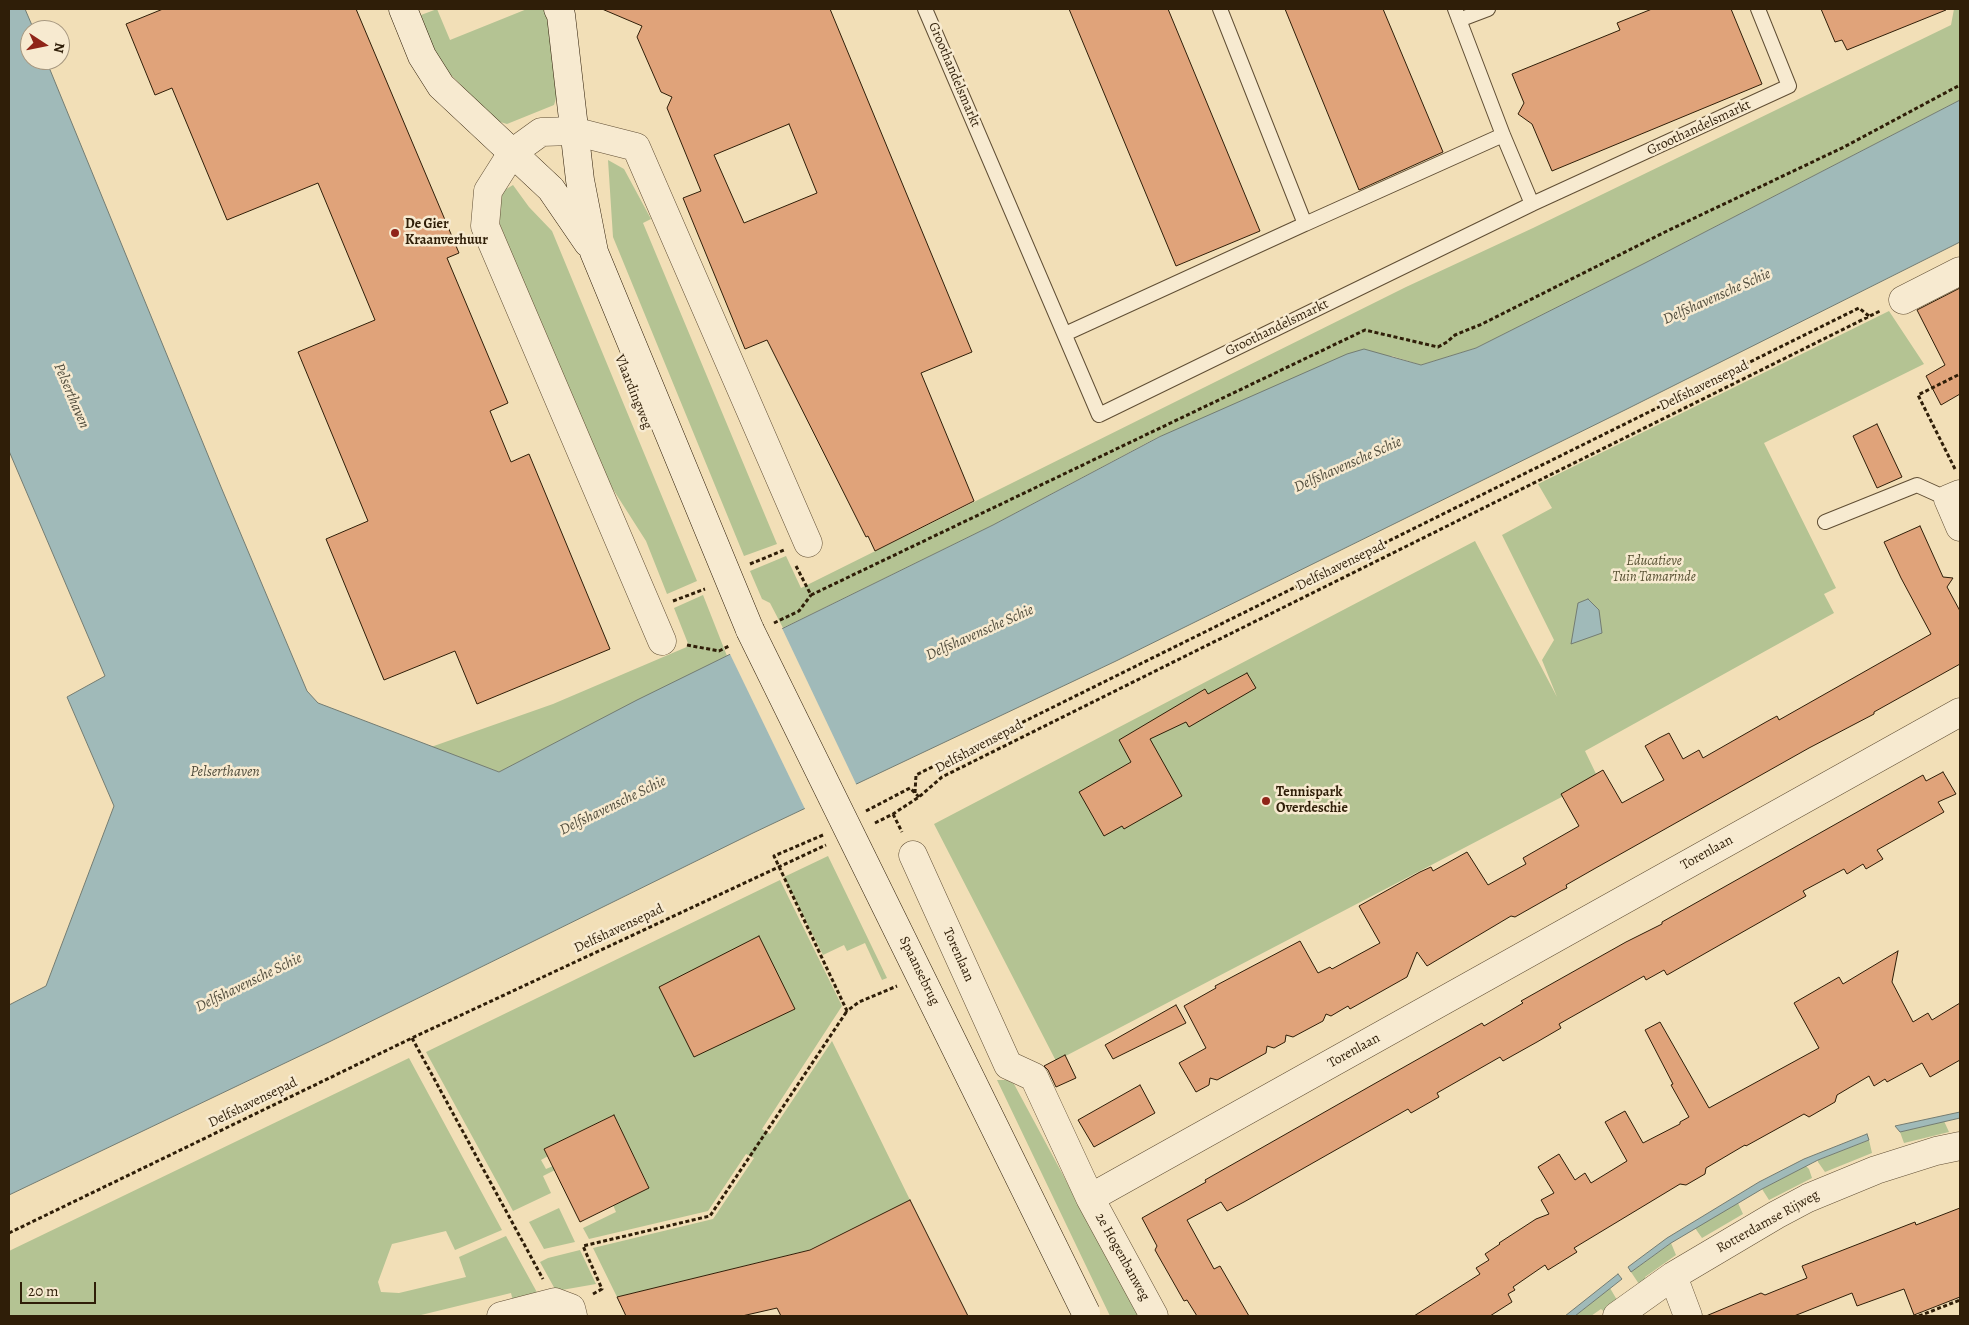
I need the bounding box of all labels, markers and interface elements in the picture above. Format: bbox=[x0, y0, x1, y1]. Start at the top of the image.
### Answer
north arrow bbox=[20, 20, 70, 70]
street label: Groothandelsmarkt bbox=[924, 20, 984, 130]
text: N bbox=[49, 41, 70, 55]
street label: Groothandelsmarkt bbox=[1644, 97, 1754, 159]
place label: De Gier Kraanverhuur bbox=[405, 217, 488, 250]
marker: De Gier Kraanverhuur bbox=[389, 227, 401, 239]
water label: Delfshavensche Schie bbox=[1660, 265, 1774, 329]
street label: Groothandelsmarkt bbox=[1223, 296, 1331, 360]
street label: Vlaardingweg bbox=[610, 352, 656, 432]
street label: Delfshavensepad bbox=[1657, 357, 1751, 415]
water label: Pelserthaven bbox=[49, 361, 93, 431]
water label: Delfshavensche Schie bbox=[1291, 433, 1405, 497]
street label: Delfshavensepad bbox=[1294, 537, 1388, 595]
park label: Educatieve Tuin Tamarinde bbox=[1612, 554, 1696, 586]
water label: Delfshavensche Schie bbox=[923, 601, 1037, 665]
street label: Delfshavensepad bbox=[932, 717, 1026, 777]
water label: Pelserthaven bbox=[190, 763, 260, 781]
water label: Delfshavensche Schie bbox=[557, 772, 669, 840]
place label: Tennispark Overdeschie bbox=[1276, 785, 1348, 818]
marker: Tennispark Overdeschie bbox=[1260, 795, 1272, 807]
street label: Torenlaan bbox=[1678, 832, 1736, 874]
street label: Delfshavensepad bbox=[572, 901, 666, 957]
street label: Torenlaan bbox=[939, 926, 977, 984]
street label: Spaansebrug bbox=[895, 934, 943, 1008]
water label: Delfshavensche Schie bbox=[193, 949, 305, 1017]
street label: Torenlaan bbox=[1325, 1030, 1383, 1072]
street label: Delfshavensepad bbox=[206, 1074, 300, 1132]
street label: Rotterdamse Rijweg bbox=[1714, 1187, 1822, 1257]
street label: 2e Hogenbanweg bbox=[1091, 1210, 1153, 1304]
scale bar bbox=[22, 1272, 99, 1304]
text: 20 m bbox=[28, 1281, 59, 1301]

